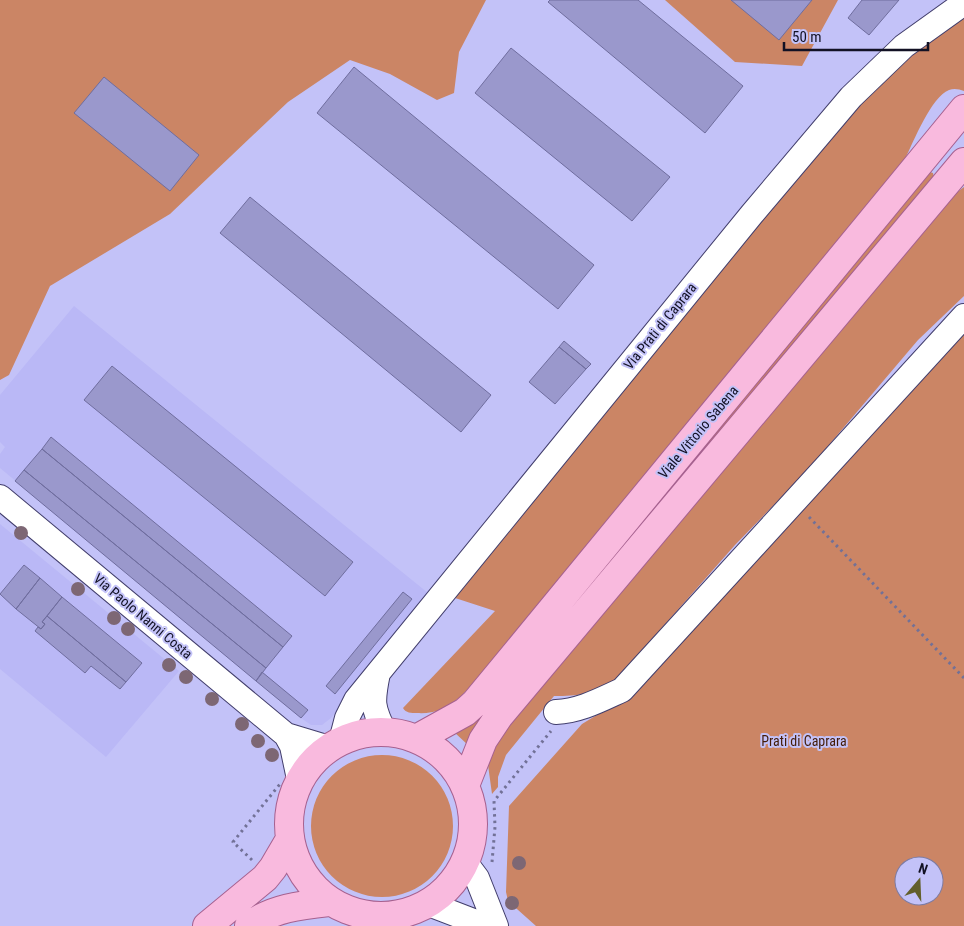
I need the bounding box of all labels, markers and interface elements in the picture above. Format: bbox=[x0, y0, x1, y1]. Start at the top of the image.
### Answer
scale bar bbox=[784, 20, 928, 52]
text: 50 m bbox=[792, 28, 822, 46]
street label: Via Prati di Caprara bbox=[620, 280, 700, 372]
street label: Viale Vittorio Sabena bbox=[655, 383, 741, 481]
street label: Via Paolo Nanni Costa bbox=[91, 570, 195, 662]
park label: Prati di Caprara bbox=[761, 733, 847, 749]
north arrow bbox=[894, 856, 944, 906]
text: N bbox=[917, 860, 930, 878]

